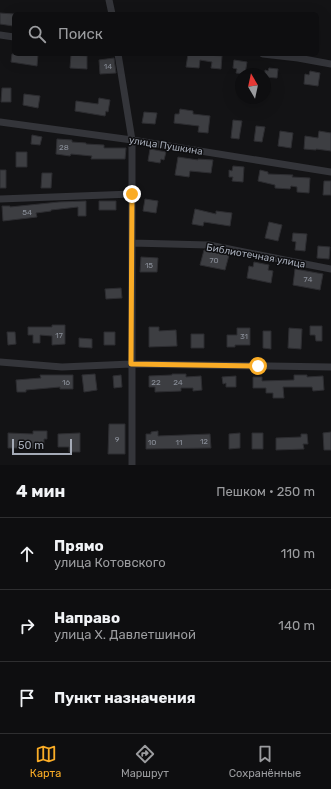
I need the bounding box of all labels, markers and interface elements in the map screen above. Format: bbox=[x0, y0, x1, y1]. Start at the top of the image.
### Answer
search box bbox=[12, 12, 319, 56]
icon: search bbox=[26, 23, 48, 45]
text: Поиск bbox=[58, 25, 103, 43]
house number: 14 bbox=[104, 62, 112, 71]
north arrow bbox=[235, 68, 271, 104]
street label: улица Пушкина bbox=[128, 134, 204, 158]
house number: 28 bbox=[59, 143, 69, 152]
route end bbox=[123, 185, 141, 203]
house number: 54 bbox=[22, 208, 32, 217]
street label: Библиотечная улица bbox=[205, 241, 306, 271]
house number: 70 bbox=[209, 256, 219, 265]
house number: 15 bbox=[145, 261, 153, 270]
house number: 74 bbox=[304, 275, 312, 284]
house number: 17 bbox=[55, 331, 63, 340]
house number: 31 bbox=[240, 332, 248, 341]
route start bbox=[249, 357, 267, 375]
house number: 16 bbox=[62, 378, 70, 387]
house number: 22 bbox=[151, 378, 161, 387]
house number: 24 bbox=[173, 378, 183, 387]
house number: 9 bbox=[115, 435, 120, 444]
scale bar bbox=[12, 437, 72, 456]
house number: 12 bbox=[200, 437, 208, 446]
house number: 10 bbox=[148, 438, 156, 447]
house number: 11 bbox=[176, 438, 182, 447]
text: 50 m bbox=[18, 439, 44, 452]
text: 4 мин bbox=[16, 481, 65, 501]
text: Пешком · 250 m bbox=[216, 484, 315, 499]
text: Прямо bbox=[54, 537, 104, 555]
icon: ahead bbox=[16, 543, 38, 565]
text: 110 m bbox=[281, 546, 315, 561]
text: улица Котовского bbox=[54, 555, 166, 570]
text: Направо bbox=[54, 609, 120, 627]
icon: right bbox=[16, 615, 38, 637]
text: 140 m bbox=[278, 618, 315, 633]
text: улица Х. Давлетшиной bbox=[54, 627, 196, 642]
icon: arrive bbox=[16, 687, 38, 709]
text: Пункт назначения bbox=[54, 689, 196, 707]
tab: Карта bbox=[30, 743, 61, 780]
tab: Маршрут bbox=[121, 743, 169, 780]
tab: Сохранённые bbox=[229, 743, 301, 780]

